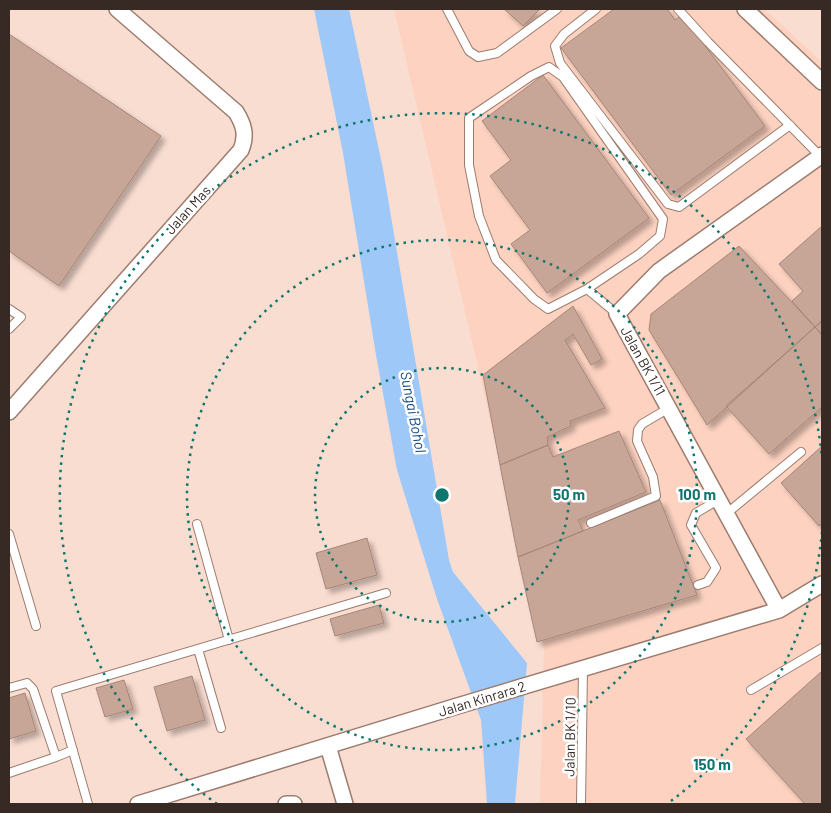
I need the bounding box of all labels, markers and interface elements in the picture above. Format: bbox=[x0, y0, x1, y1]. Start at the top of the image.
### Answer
street label: Jalan Mas bbox=[161, 182, 214, 238]
street label: Jalan BK 1/11 bbox=[617, 323, 669, 398]
water label: Sungai Bohol bbox=[397, 370, 431, 455]
text: 50 m bbox=[553, 485, 585, 503]
text: 100 m bbox=[678, 485, 716, 503]
centre of rings bbox=[433, 486, 451, 504]
street label: Jalan Kinrara 2 bbox=[436, 677, 528, 720]
street label: Jalan BK 1/10 bbox=[560, 697, 579, 777]
text: 150 m bbox=[693, 755, 731, 773]

